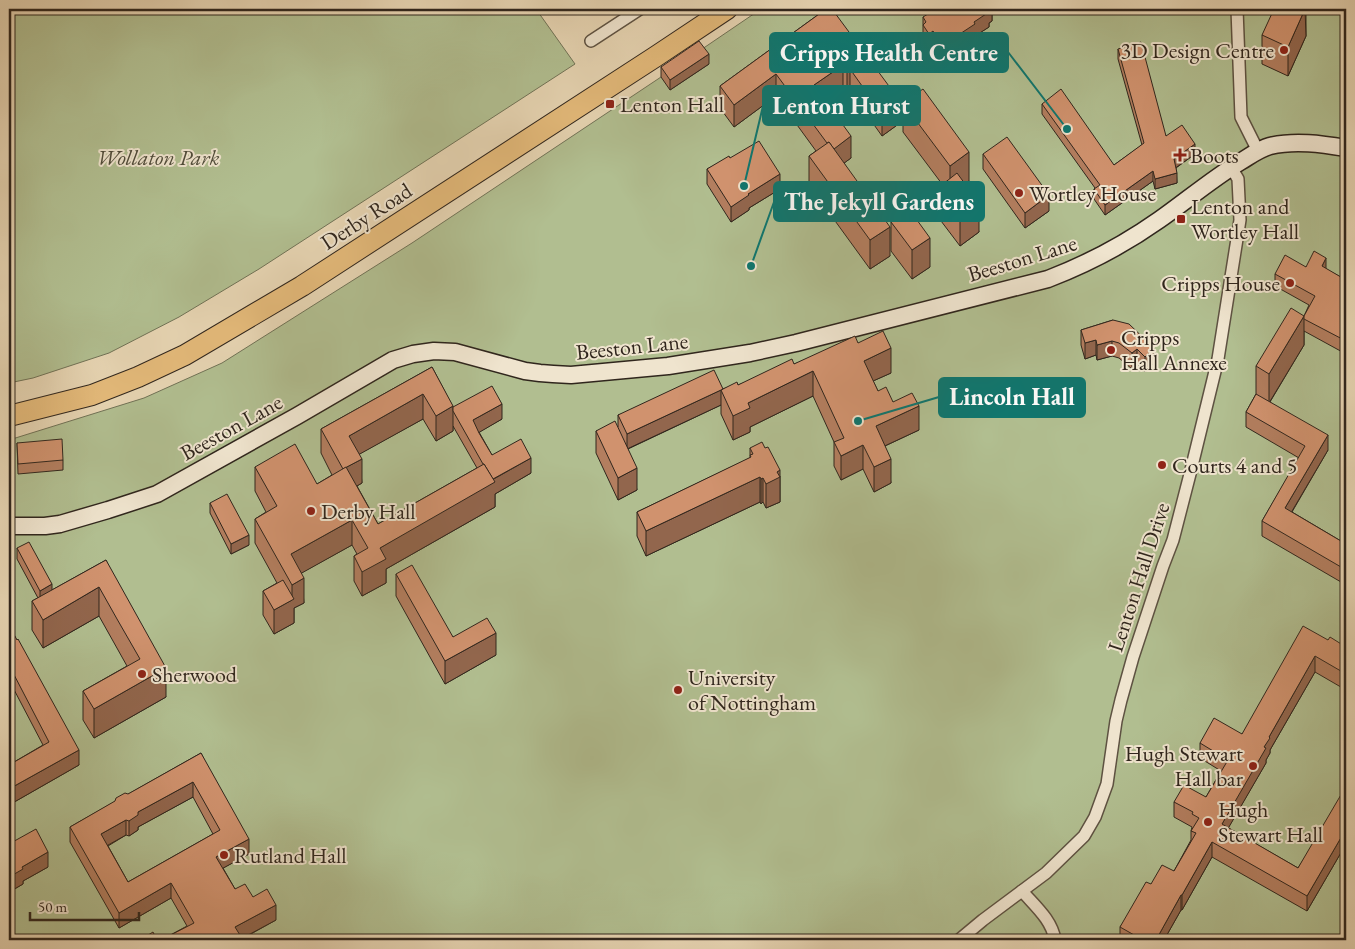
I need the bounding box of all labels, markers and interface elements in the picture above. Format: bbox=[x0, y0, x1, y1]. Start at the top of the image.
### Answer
callout: Cripps Health Centre bbox=[770, 33, 1008, 72]
place label: 3D Design Centre bbox=[1121, 36, 1274, 65]
text: Cripps Health Centre bbox=[780, 37, 998, 68]
marker: 3D Design Centre bbox=[1278, 44, 1290, 56]
callout: Lenton Hurst bbox=[763, 86, 920, 125]
place label: Lenton Hall bbox=[620, 90, 724, 119]
text: Lenton Hurst bbox=[772, 90, 910, 121]
marker: Lenton Hall bbox=[604, 98, 616, 110]
place label: Boots bbox=[1190, 141, 1239, 170]
park label: Wollaton Park bbox=[97, 143, 219, 172]
marker: Boots bbox=[1174, 149, 1186, 161]
street label: Derby Road bbox=[315, 176, 418, 257]
place label: Wortley House bbox=[1029, 179, 1156, 208]
callout: The Jekyll Gardens bbox=[774, 182, 984, 221]
text: The Jekyll Gardens bbox=[784, 186, 974, 218]
marker: Wortley House bbox=[1013, 187, 1025, 199]
place label: Lenton and Wortley Hall bbox=[1191, 192, 1299, 246]
marker: Lenton and Wortley Hall bbox=[1175, 213, 1187, 225]
street label: Beeston Lane bbox=[964, 228, 1081, 289]
place label: Cripps House bbox=[1161, 269, 1280, 298]
marker: Cripps House bbox=[1284, 277, 1296, 289]
place label: Cripps Hall Annexe bbox=[1121, 323, 1227, 377]
street label: Beeston Lane bbox=[575, 326, 690, 367]
marker: Cripps Hall Annexe bbox=[1105, 344, 1117, 356]
callout: Lincoln Hall bbox=[939, 378, 1085, 417]
text: Lincoln Hall bbox=[949, 381, 1075, 412]
street label: Beeston Lane bbox=[175, 387, 288, 467]
place label: Courts 4 and 5 bbox=[1172, 451, 1297, 480]
marker: Courts 4 and 5 bbox=[1156, 459, 1168, 471]
place label: Derby Hall bbox=[321, 497, 416, 526]
street label: Lenton Hall Drive bbox=[1101, 498, 1176, 656]
marker: Derby Hall bbox=[305, 505, 317, 517]
place label: Sherwood bbox=[152, 660, 238, 689]
place label: University of Nottingham bbox=[688, 663, 816, 717]
marker: Sherwood bbox=[136, 668, 148, 680]
marker: University of Nottingham bbox=[672, 684, 684, 696]
place label: Hugh Stewart Hall bar bbox=[1125, 739, 1244, 793]
marker: Hugh Stewart Hall bar bbox=[1247, 760, 1259, 772]
place label: Hugh Stewart Hall bbox=[1218, 795, 1323, 849]
marker: Hugh Stewart Hall bbox=[1202, 816, 1214, 828]
place label: Rutland Hall bbox=[234, 841, 347, 870]
marker: Rutland Hall bbox=[218, 849, 230, 861]
scale bar bbox=[30, 889, 139, 921]
text: 50 m bbox=[38, 897, 67, 916]

